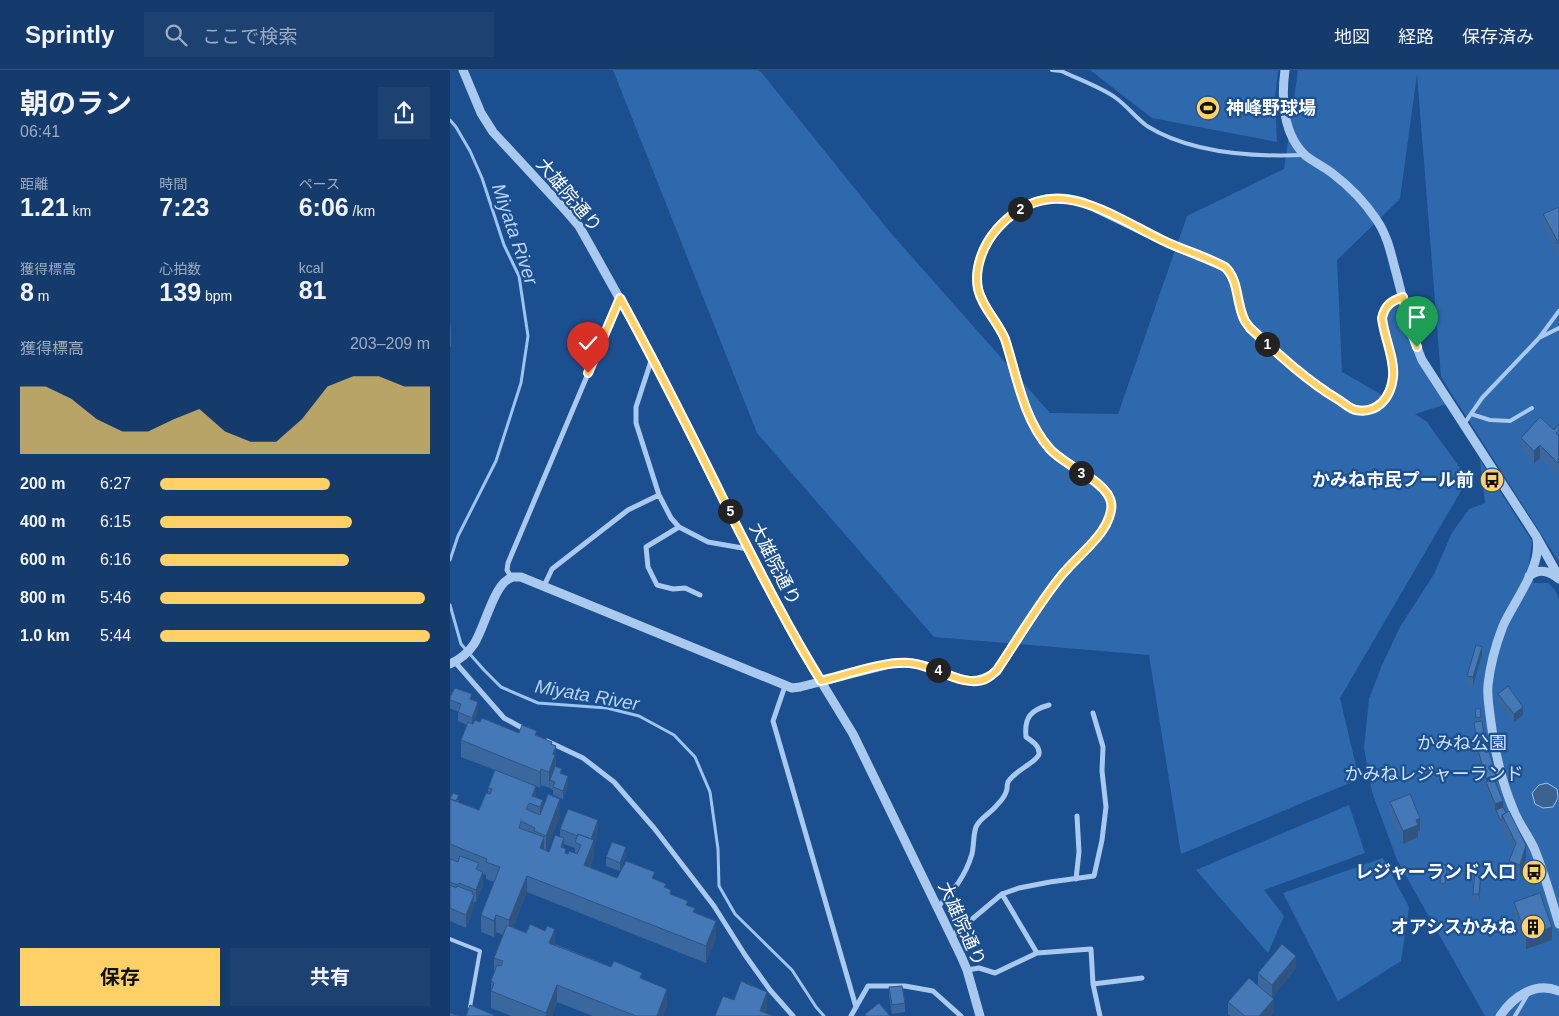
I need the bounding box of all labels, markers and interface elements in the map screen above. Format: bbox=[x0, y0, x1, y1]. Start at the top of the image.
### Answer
search box bbox=[144, 12, 494, 57]
text: Sprintly bbox=[25, 21, 114, 48]
icon: search bbox=[162, 21, 190, 49]
text: ここで検索 bbox=[202, 26, 297, 47]
text: 地図 bbox=[1334, 27, 1370, 47]
text: 経路 bbox=[1398, 27, 1434, 47]
text: 保存済み bbox=[1462, 27, 1534, 47]
button: share bbox=[378, 87, 430, 139]
text: 朝のラン bbox=[20, 88, 132, 119]
sports icon: 神峰野球場 bbox=[1195, 95, 1221, 121]
place label: 神峰野球場 bbox=[1226, 98, 1316, 118]
text: 06:41 bbox=[20, 123, 60, 140]
street label: 大雄院通り bbox=[532, 154, 606, 236]
text: 距離 bbox=[20, 176, 48, 192]
text: 時間 bbox=[159, 176, 187, 192]
text: ペース bbox=[299, 176, 340, 192]
water label: Miyata River bbox=[488, 181, 542, 288]
text: 1.21 bbox=[20, 193, 69, 221]
text: 7:23 bbox=[159, 193, 209, 221]
text: 6:06 bbox=[299, 193, 349, 221]
pin: 2 bbox=[1008, 196, 1032, 222]
text: 2 bbox=[1017, 201, 1024, 217]
text: km bbox=[69, 203, 91, 219]
text: /km bbox=[349, 203, 375, 219]
text: kcal bbox=[299, 260, 324, 276]
text: 獲得標高 bbox=[20, 261, 76, 277]
text: 心拍数 bbox=[159, 261, 201, 277]
text: 81 bbox=[299, 276, 326, 304]
text: 8 bbox=[20, 278, 34, 306]
text: 139 bbox=[159, 278, 201, 306]
text: m bbox=[34, 288, 49, 304]
text: bpm bbox=[201, 288, 232, 304]
pin bbox=[1396, 296, 1438, 347]
icon: arrive bbox=[1403, 303, 1431, 331]
pin bbox=[567, 322, 609, 373]
icon: check bbox=[574, 329, 602, 357]
pin: 1 bbox=[1254, 332, 1280, 356]
text: 203–209 m bbox=[350, 335, 430, 352]
text: 1 bbox=[1264, 336, 1271, 352]
text: 獲得標高 bbox=[20, 340, 84, 357]
pin: 3 bbox=[1068, 460, 1094, 486]
text: 3 bbox=[1078, 465, 1085, 481]
bus stop icon: かみね市民プール前 bbox=[1479, 467, 1505, 493]
place label: かみね市民プール前 bbox=[1312, 470, 1474, 490]
text: 200 m bbox=[20, 475, 65, 492]
text: 6:27 bbox=[100, 475, 131, 492]
pin: 5 bbox=[718, 498, 742, 524]
text: 5 bbox=[727, 503, 734, 519]
text: 400 m bbox=[20, 513, 65, 530]
text: 6:15 bbox=[100, 513, 131, 530]
street label: 大雄院通り bbox=[746, 519, 804, 609]
text: 600 m bbox=[20, 551, 65, 568]
text: 6:16 bbox=[100, 551, 131, 568]
text: 800 m bbox=[20, 589, 65, 606]
text: 5:46 bbox=[100, 589, 131, 606]
text: 1.0 km bbox=[20, 627, 70, 644]
text: 5:44 bbox=[100, 627, 131, 644]
pin: 4 bbox=[926, 658, 950, 682]
text: 4 bbox=[935, 662, 942, 678]
water label: Miyata River bbox=[533, 675, 641, 715]
park label: かみね公園 bbox=[1417, 733, 1507, 753]
park label: かみねレジャーランド bbox=[1344, 764, 1524, 784]
bus stop icon: レジャーランド入口 bbox=[1521, 859, 1547, 885]
place label: レジャーランド入口 bbox=[1355, 862, 1516, 882]
street label: 大雄院通り bbox=[935, 879, 989, 969]
building icon: オアシスかみね bbox=[1520, 914, 1546, 940]
place label: オアシスかみね bbox=[1391, 917, 1516, 937]
button: 保存 bbox=[20, 948, 220, 1006]
button: 共有 bbox=[230, 948, 430, 1006]

